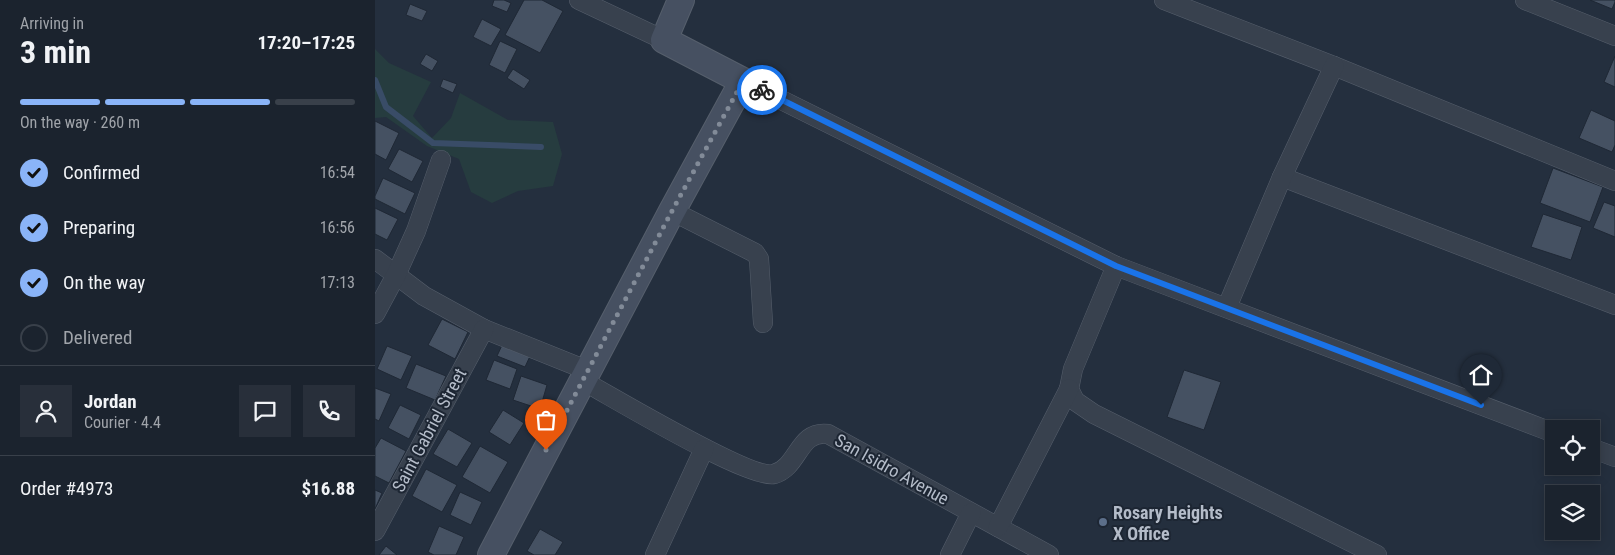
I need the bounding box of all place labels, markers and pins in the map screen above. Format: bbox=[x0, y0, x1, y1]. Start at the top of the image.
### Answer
pin bbox=[1460, 354, 1502, 405]
pin bbox=[525, 399, 567, 450]
place label: Rosary Heights X Office bbox=[1113, 502, 1223, 544]
marker: Rosary Heights X Office bbox=[1097, 516, 1109, 528]

